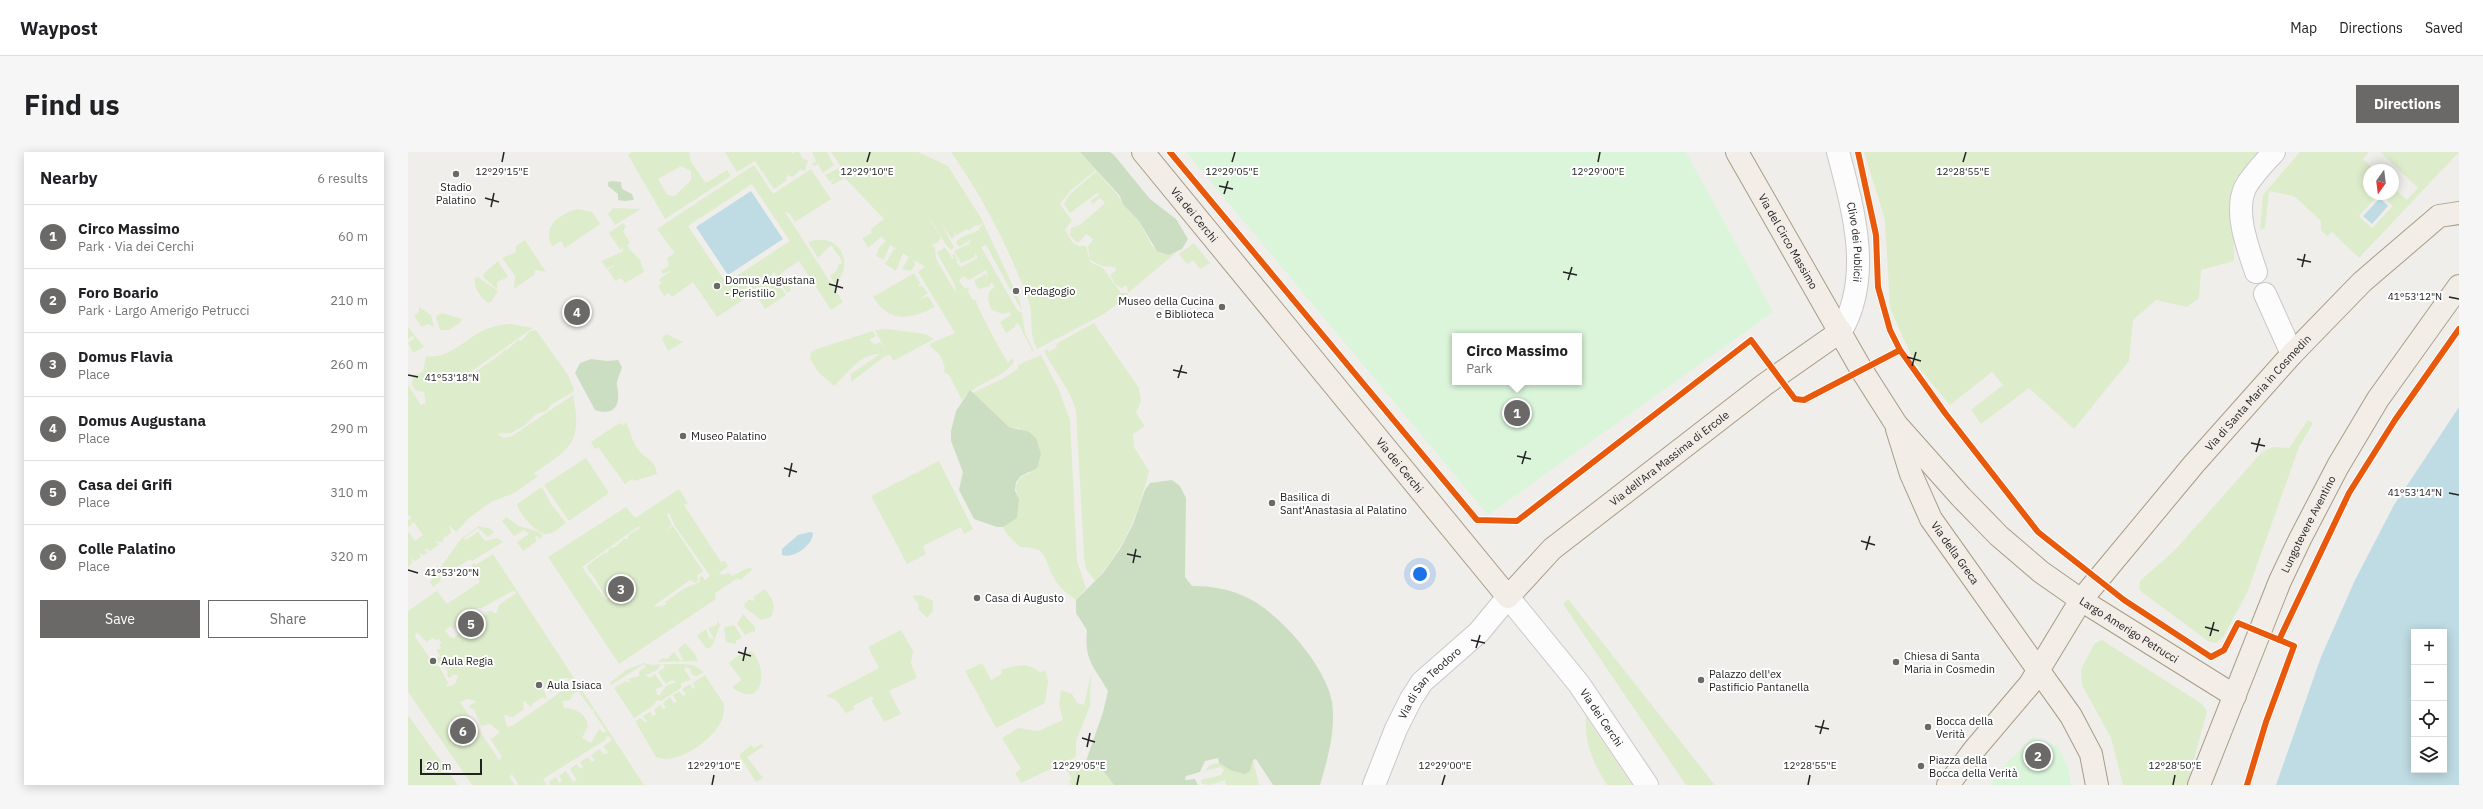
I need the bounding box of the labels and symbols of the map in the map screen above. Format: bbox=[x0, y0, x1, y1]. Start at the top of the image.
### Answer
north arrow bbox=[2363, 164, 2399, 200]
text: 12°29'15"E bbox=[475, 165, 529, 178]
text: 12°29'10"E bbox=[840, 165, 894, 178]
text: 12°29'05"E bbox=[1205, 165, 1259, 178]
text: 12°29'00"E bbox=[1571, 165, 1625, 178]
text: 12°28'55"E bbox=[1936, 165, 1990, 178]
marker: Stadio Palatino bbox=[451, 169, 461, 179]
place label: Stadio Palatino bbox=[436, 180, 476, 207]
street label: Via dei Cerchi bbox=[1168, 184, 1221, 245]
street label: Via del Circo Massimo bbox=[1755, 191, 1821, 292]
street label: Clivo dei Publicii bbox=[1844, 201, 1865, 283]
place label: Domus Augustana - Peristilio bbox=[725, 273, 815, 300]
marker: Domus Augustana - Peristilio bbox=[712, 281, 722, 291]
place label: Pedagogio bbox=[1024, 284, 1075, 298]
marker: Pedagogio bbox=[1011, 286, 1021, 296]
text: 41°53'12"N bbox=[2388, 290, 2442, 303]
place label: Museo della Cucina e Biblioteca bbox=[1118, 294, 1214, 321]
pin: 4 bbox=[564, 297, 590, 327]
marker: Museo della Cucina e Biblioteca bbox=[1217, 302, 1227, 312]
street label: Via di Santa Maria in Cosmedin bbox=[2202, 332, 2314, 454]
text: 41°53'18"N bbox=[425, 371, 479, 384]
pin: 1 bbox=[1504, 398, 1530, 428]
street label: Via dell'Ara Massima di Ercole bbox=[1607, 408, 1732, 509]
place label: Museo Palatino bbox=[691, 429, 767, 443]
marker: Museo Palatino bbox=[678, 431, 688, 441]
street label: Via dei Cerchi bbox=[1373, 435, 1427, 496]
street label: Lungotevere Aventino bbox=[2278, 473, 2339, 575]
text: 41°53'14"N bbox=[2388, 486, 2442, 499]
place label: Basilica di Sant'Anastasia al Palatino bbox=[1280, 490, 1407, 517]
marker: Basilica di Sant'Anastasia al Palatino bbox=[1267, 498, 1277, 508]
street label: Via della Greca bbox=[1928, 519, 1982, 587]
your location bbox=[1410, 564, 1430, 584]
text: 41°53'20"N bbox=[425, 566, 479, 579]
pin: 3 bbox=[608, 574, 634, 604]
place label: Casa di Augusto bbox=[985, 591, 1064, 605]
marker: Casa di Augusto bbox=[972, 593, 982, 603]
street label: Largo Amerigo Petrucci bbox=[2077, 594, 2181, 666]
pin: 5 bbox=[458, 609, 484, 639]
street label: Via di San Teodoro bbox=[1395, 644, 1464, 721]
place label: Chiesa di Santa Maria in Cosmedin bbox=[1904, 649, 1995, 676]
place label: Aula Regia bbox=[441, 654, 493, 668]
marker: Aula Regia bbox=[428, 656, 438, 666]
marker: Chiesa di Santa Maria in Cosmedin bbox=[1891, 657, 1901, 667]
place label: Palazzo dell'ex Pastificio Pantanella bbox=[1709, 667, 1809, 694]
marker: Palazzo dell'ex Pastificio Pantanella bbox=[1696, 675, 1706, 685]
place label: Aula Isiaca bbox=[547, 678, 602, 692]
marker: Aula Isiaca bbox=[534, 680, 544, 690]
street label: Via dei Cerchi bbox=[1577, 686, 1626, 749]
place label: Bocca della Verità bbox=[1936, 714, 1993, 741]
pin: 6 bbox=[450, 716, 476, 746]
marker: Bocca della Verità bbox=[1923, 722, 1933, 732]
pin: 2 bbox=[2025, 741, 2051, 771]
place label: Piazza della Bocca della Verità bbox=[1929, 753, 2018, 780]
scale bar bbox=[420, 757, 482, 776]
text: 12°29'10"E bbox=[687, 759, 741, 772]
text: 12°29'05"E bbox=[1052, 759, 1106, 772]
text: 12°29'00"E bbox=[1418, 759, 1472, 772]
text: 12°28'55"E bbox=[1783, 759, 1837, 772]
text: 12°28'50"E bbox=[2148, 759, 2202, 772]
marker: Piazza della Bocca della Verità bbox=[1916, 761, 1926, 771]

